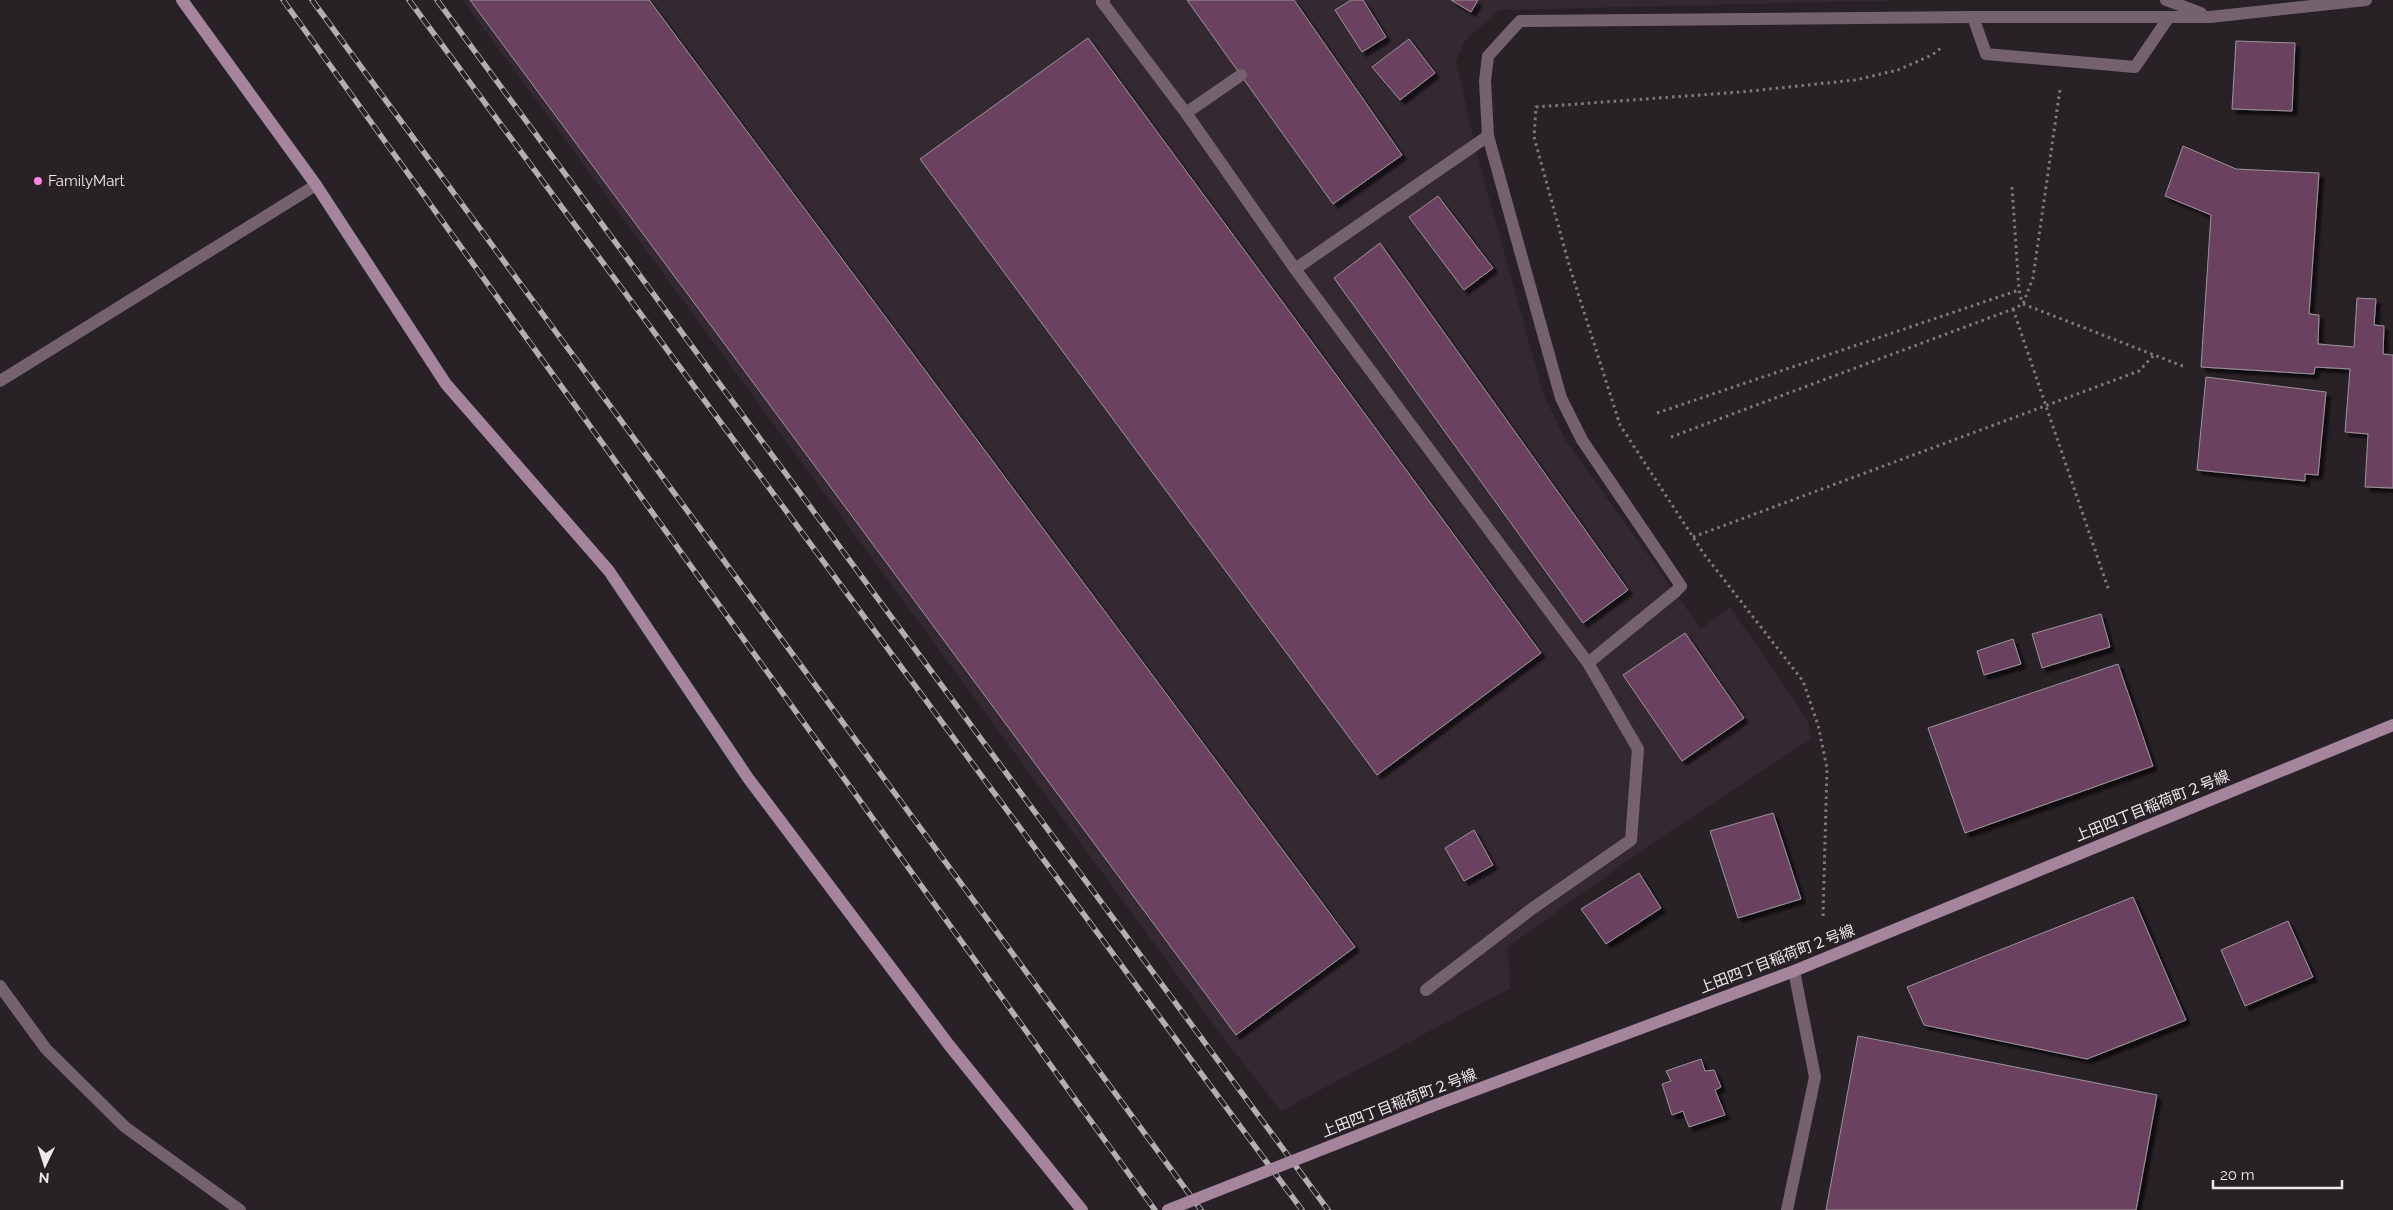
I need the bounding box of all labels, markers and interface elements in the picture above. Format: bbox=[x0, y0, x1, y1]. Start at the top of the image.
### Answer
place label: FamilyMart bbox=[48, 172, 125, 190]
marker: FamilyMart bbox=[32, 175, 44, 187]
street label: 上田四丁目稲荷町２号線 bbox=[2072, 767, 2232, 845]
street label: 上田四丁目稲荷町２号線 bbox=[1697, 921, 1857, 997]
street label: 上田四丁目稲荷町２号線 bbox=[1319, 1065, 1479, 1141]
north arrow bbox=[20, 1140, 70, 1190]
scale bar bbox=[2213, 1158, 2342, 1190]
text: 20 m bbox=[2220, 1166, 2255, 1184]
text: N bbox=[38, 1170, 50, 1186]

